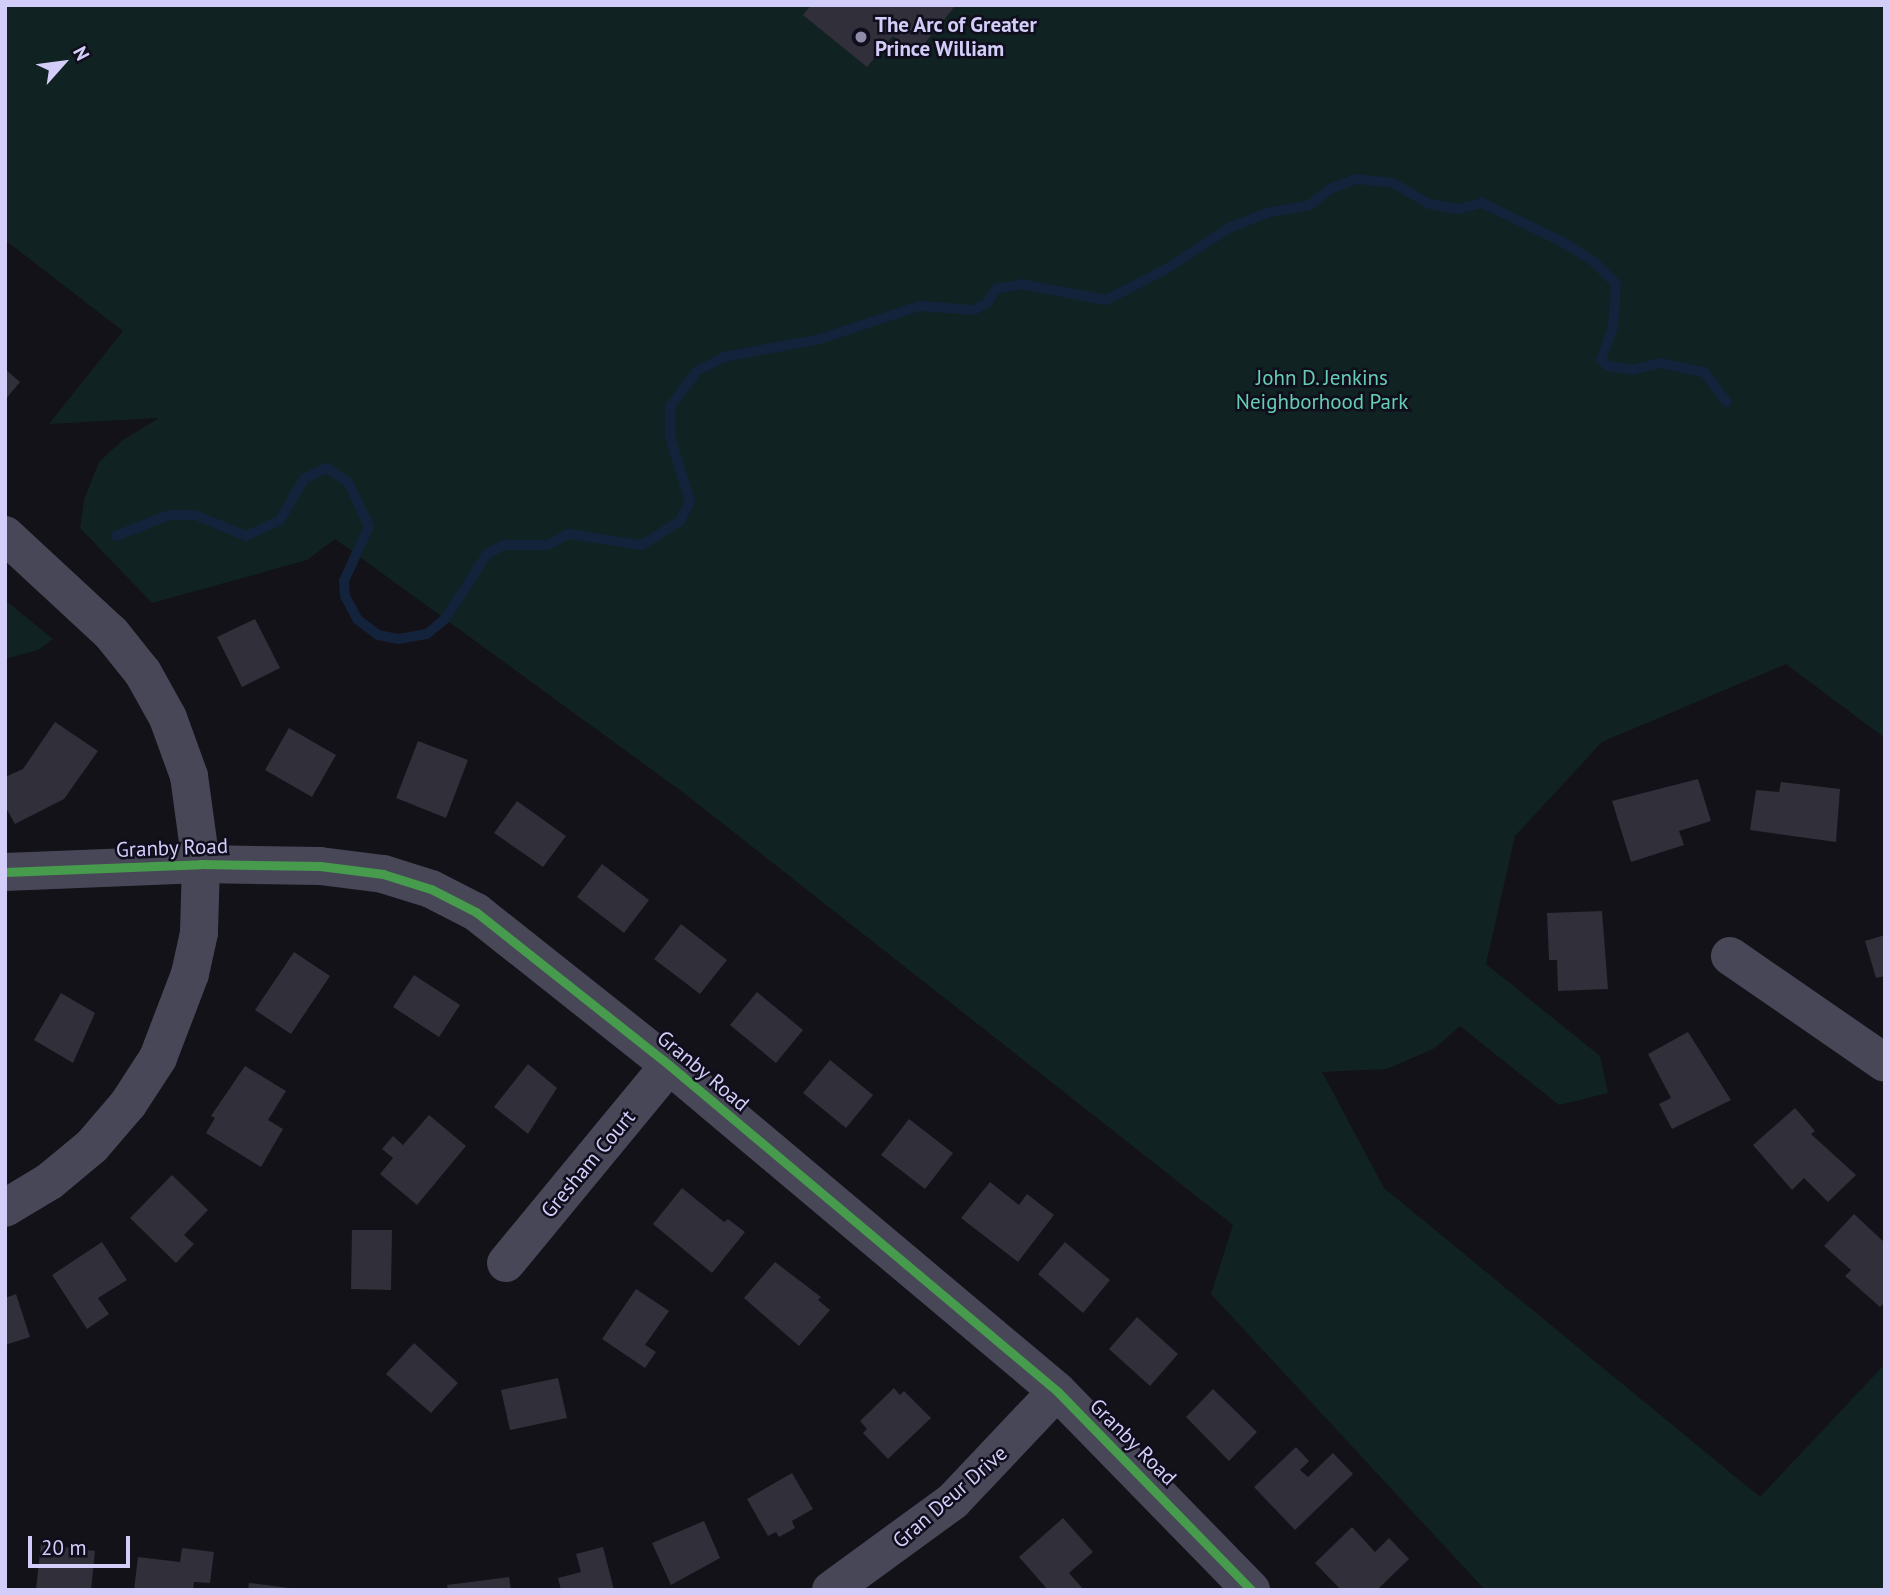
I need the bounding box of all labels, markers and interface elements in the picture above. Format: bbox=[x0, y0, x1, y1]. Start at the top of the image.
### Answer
place label: The Arc of Greater Prince William bbox=[875, 12, 1038, 62]
north arrow bbox=[28, 28, 98, 98]
marker: The Arc of Greater Prince William bbox=[853, 29, 869, 45]
text: N bbox=[68, 42, 95, 64]
park label: John D. Jenkins Neighborhood Park bbox=[1236, 365, 1408, 415]
street label: Granby Road bbox=[115, 833, 229, 863]
street label: Granby Road bbox=[652, 1025, 754, 1117]
street label: Gresham Court bbox=[536, 1105, 640, 1223]
street label: Granby Road bbox=[1084, 1393, 1182, 1491]
street label: Gran Deur Drive bbox=[888, 1441, 1012, 1553]
scale bar bbox=[32, 1522, 133, 1566]
text: 20 m bbox=[41, 1534, 87, 1561]

